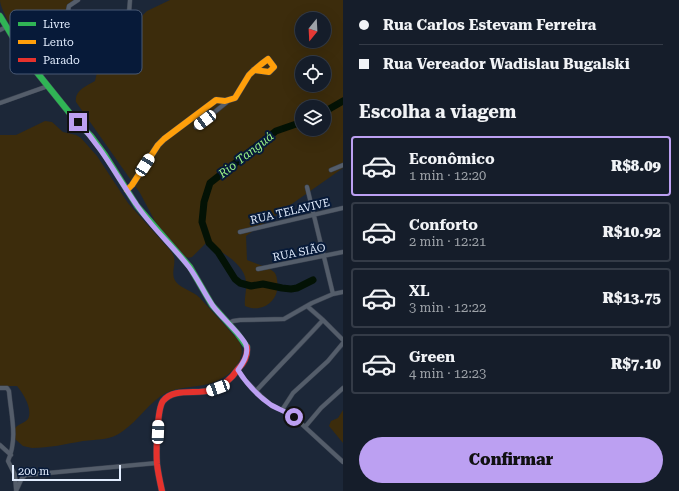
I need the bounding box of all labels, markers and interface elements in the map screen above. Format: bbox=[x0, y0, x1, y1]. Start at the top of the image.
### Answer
legend bbox=[10, 10, 142, 74]
north arrow bbox=[295, 12, 331, 48]
map controls bbox=[295, 12, 331, 136]
text: Rua Carlos Estevam Ferreira bbox=[383, 16, 596, 34]
text: Livre bbox=[43, 18, 70, 31]
text: Lento bbox=[43, 36, 74, 49]
text: Parado bbox=[43, 54, 80, 67]
text: Rua Vereador Wadislau Bugalski bbox=[383, 55, 630, 73]
button: locate bbox=[295, 56, 331, 92]
button: layers bbox=[295, 100, 331, 136]
text: Escolha a viagem bbox=[359, 101, 516, 122]
car bbox=[192, 108, 218, 132]
route end bbox=[69, 113, 87, 131]
water label: Rio Tanguá bbox=[215, 129, 276, 182]
icon: car bbox=[361, 148, 397, 184]
text: Econômico bbox=[409, 150, 495, 168]
car bbox=[133, 152, 157, 178]
text: R$8.09 bbox=[611, 157, 661, 175]
text: 1 min · 12:20 bbox=[409, 168, 486, 183]
street label: RUA TELAVIVE bbox=[249, 196, 331, 227]
icon: car bbox=[361, 214, 397, 250]
text: Conforto bbox=[409, 216, 478, 234]
text: R$10.92 bbox=[603, 223, 661, 241]
text: 2 min · 12:21 bbox=[409, 234, 486, 249]
street label: RUA SIÃO bbox=[272, 241, 327, 264]
icon: car bbox=[361, 280, 397, 316]
text: XL bbox=[409, 282, 430, 300]
text: R$13.75 bbox=[603, 289, 661, 307]
text: 3 min · 12:22 bbox=[409, 300, 486, 315]
icon: car bbox=[361, 346, 397, 382]
text: Green bbox=[409, 348, 455, 366]
text: R$7.10 bbox=[611, 355, 661, 373]
text: 4 min · 12:23 bbox=[409, 366, 486, 381]
car bbox=[205, 378, 231, 398]
route start bbox=[285, 408, 303, 426]
car bbox=[152, 420, 164, 444]
button: Confirmar bbox=[359, 437, 663, 483]
scale bar bbox=[12, 463, 121, 482]
text: 200 m bbox=[18, 465, 49, 478]

